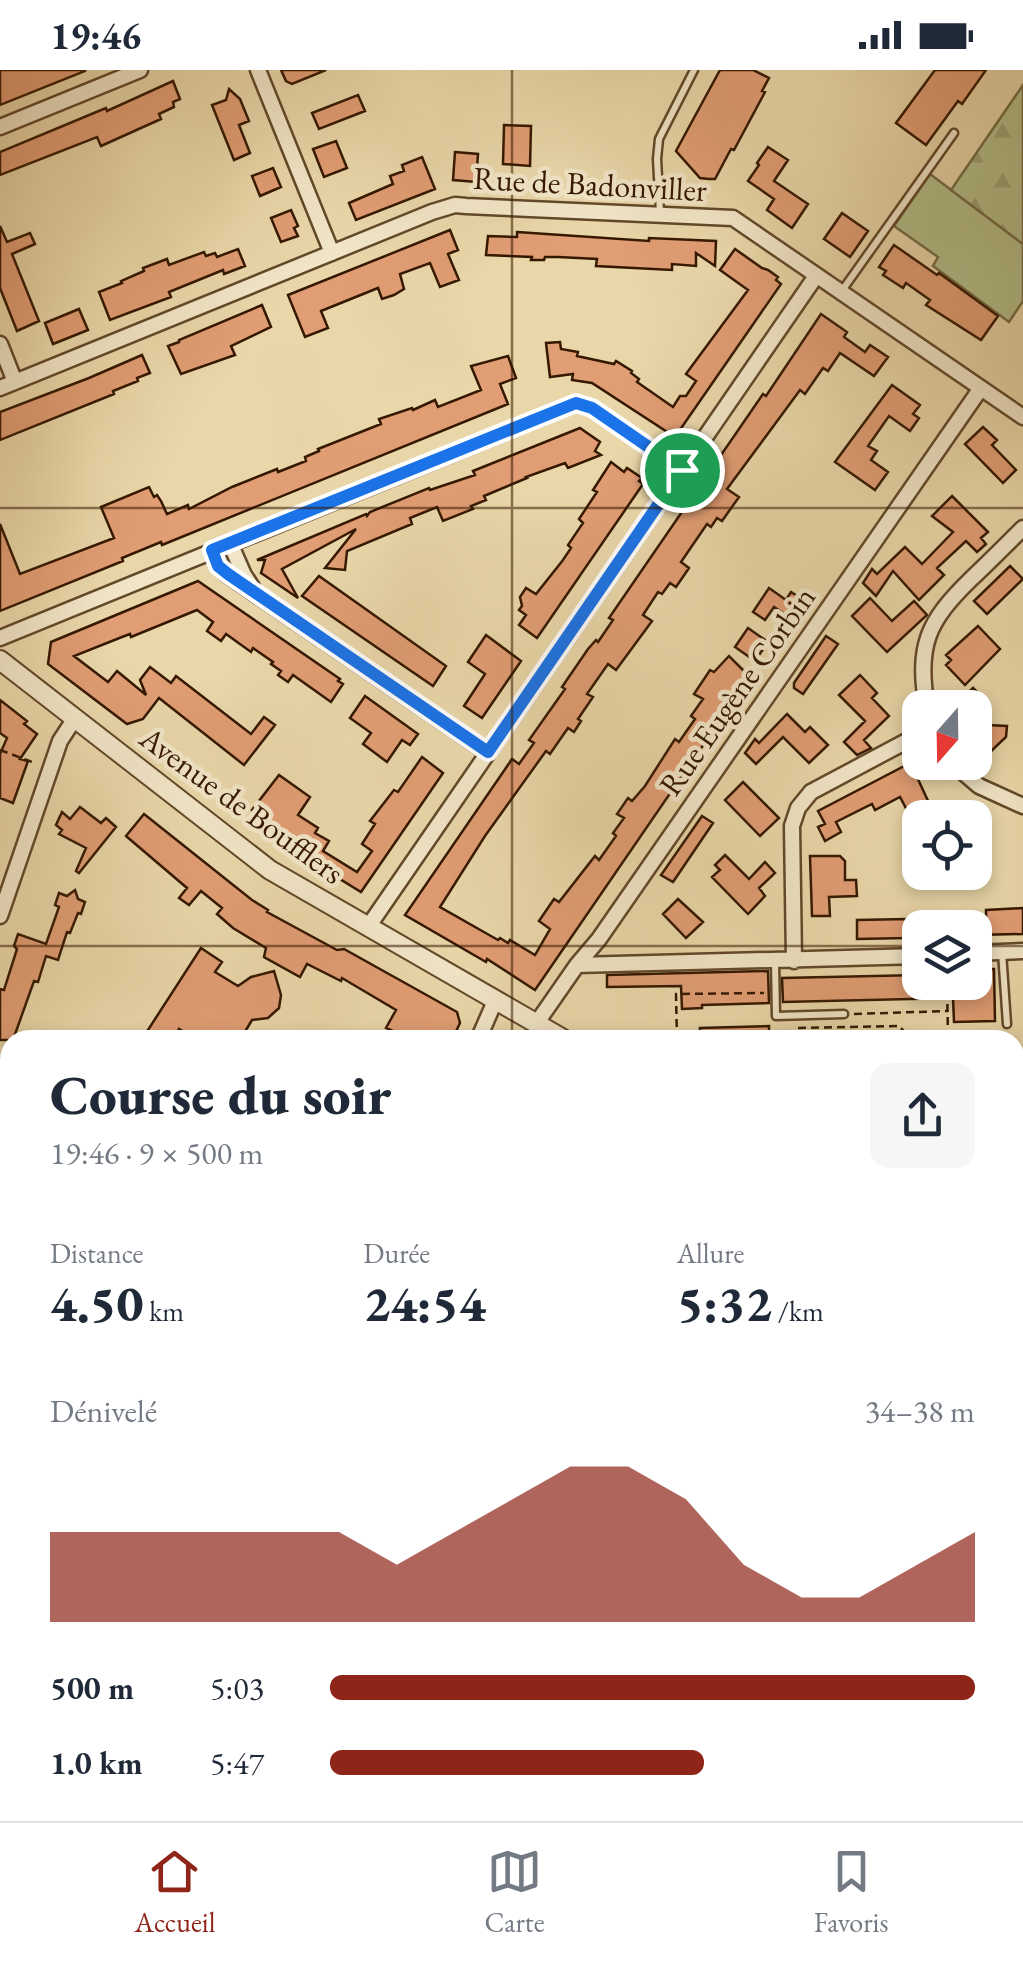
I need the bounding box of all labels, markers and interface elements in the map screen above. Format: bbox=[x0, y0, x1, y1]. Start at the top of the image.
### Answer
text: 19:46 bbox=[50, 11, 141, 60]
street label: Rue de Badonviller bbox=[472, 157, 708, 211]
pin bbox=[640, 428, 725, 513]
icon: arrive bbox=[655, 443, 710, 498]
street label: Rue Eugène Corbin bbox=[649, 578, 825, 804]
north arrow bbox=[902, 690, 992, 780]
map controls bbox=[902, 690, 992, 1000]
street label: Avenue de Boufflers bbox=[131, 716, 353, 893]
button: locate bbox=[902, 800, 992, 890]
button: layers bbox=[902, 910, 992, 1000]
text: Course du soir bbox=[50, 1059, 391, 1130]
button: share bbox=[870, 1063, 975, 1168]
text: 19:46 · 9 × 500 m bbox=[50, 1132, 263, 1174]
text: Distance bbox=[50, 1235, 144, 1271]
text: Durée bbox=[363, 1235, 430, 1271]
text: Allure bbox=[677, 1235, 745, 1271]
text: 4.50 bbox=[50, 1271, 144, 1336]
text: 24:54 bbox=[363, 1271, 486, 1336]
text: 5:32 bbox=[677, 1271, 772, 1336]
text: km bbox=[144, 1293, 184, 1329]
text: /km bbox=[772, 1293, 824, 1329]
text: Dénivelé bbox=[50, 1390, 157, 1432]
text: 34–38 m bbox=[865, 1390, 975, 1432]
text: 500 m bbox=[50, 1667, 134, 1709]
text: 5:03 bbox=[210, 1667, 264, 1709]
text: 1.0 km bbox=[50, 1742, 143, 1784]
text: 5:47 bbox=[210, 1742, 264, 1784]
tab: Accueil bbox=[135, 1844, 215, 1940]
tab: Carte bbox=[484, 1844, 545, 1940]
tab: Favoris bbox=[814, 1844, 888, 1940]

